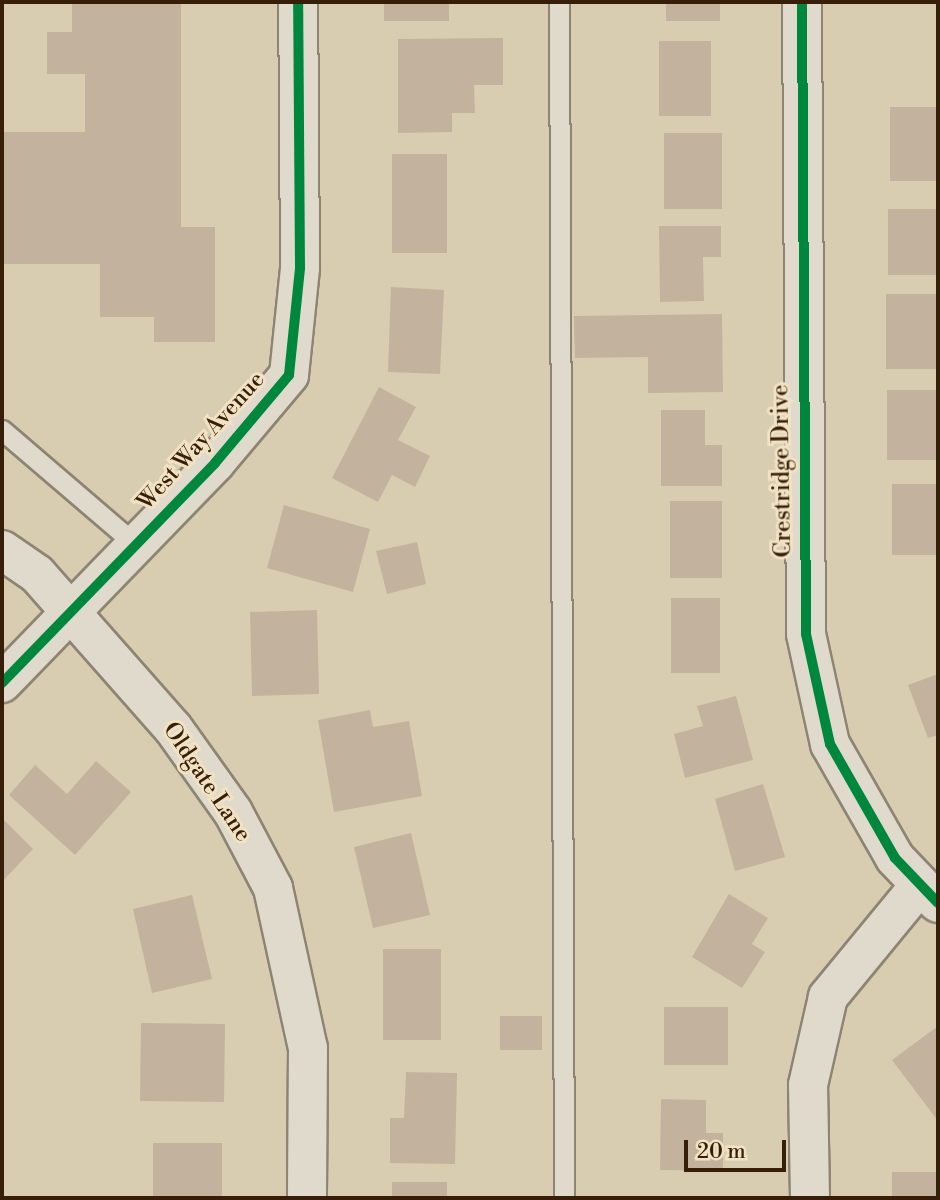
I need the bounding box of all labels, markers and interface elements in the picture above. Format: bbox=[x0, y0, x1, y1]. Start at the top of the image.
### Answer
street label: West Way Avenue bbox=[132, 366, 270, 516]
street label: Crestridge Drive bbox=[767, 384, 797, 558]
street label: Oldgate Lane bbox=[157, 717, 257, 847]
scale bar bbox=[688, 1126, 790, 1170]
text: 20 m bbox=[697, 1139, 746, 1165]

